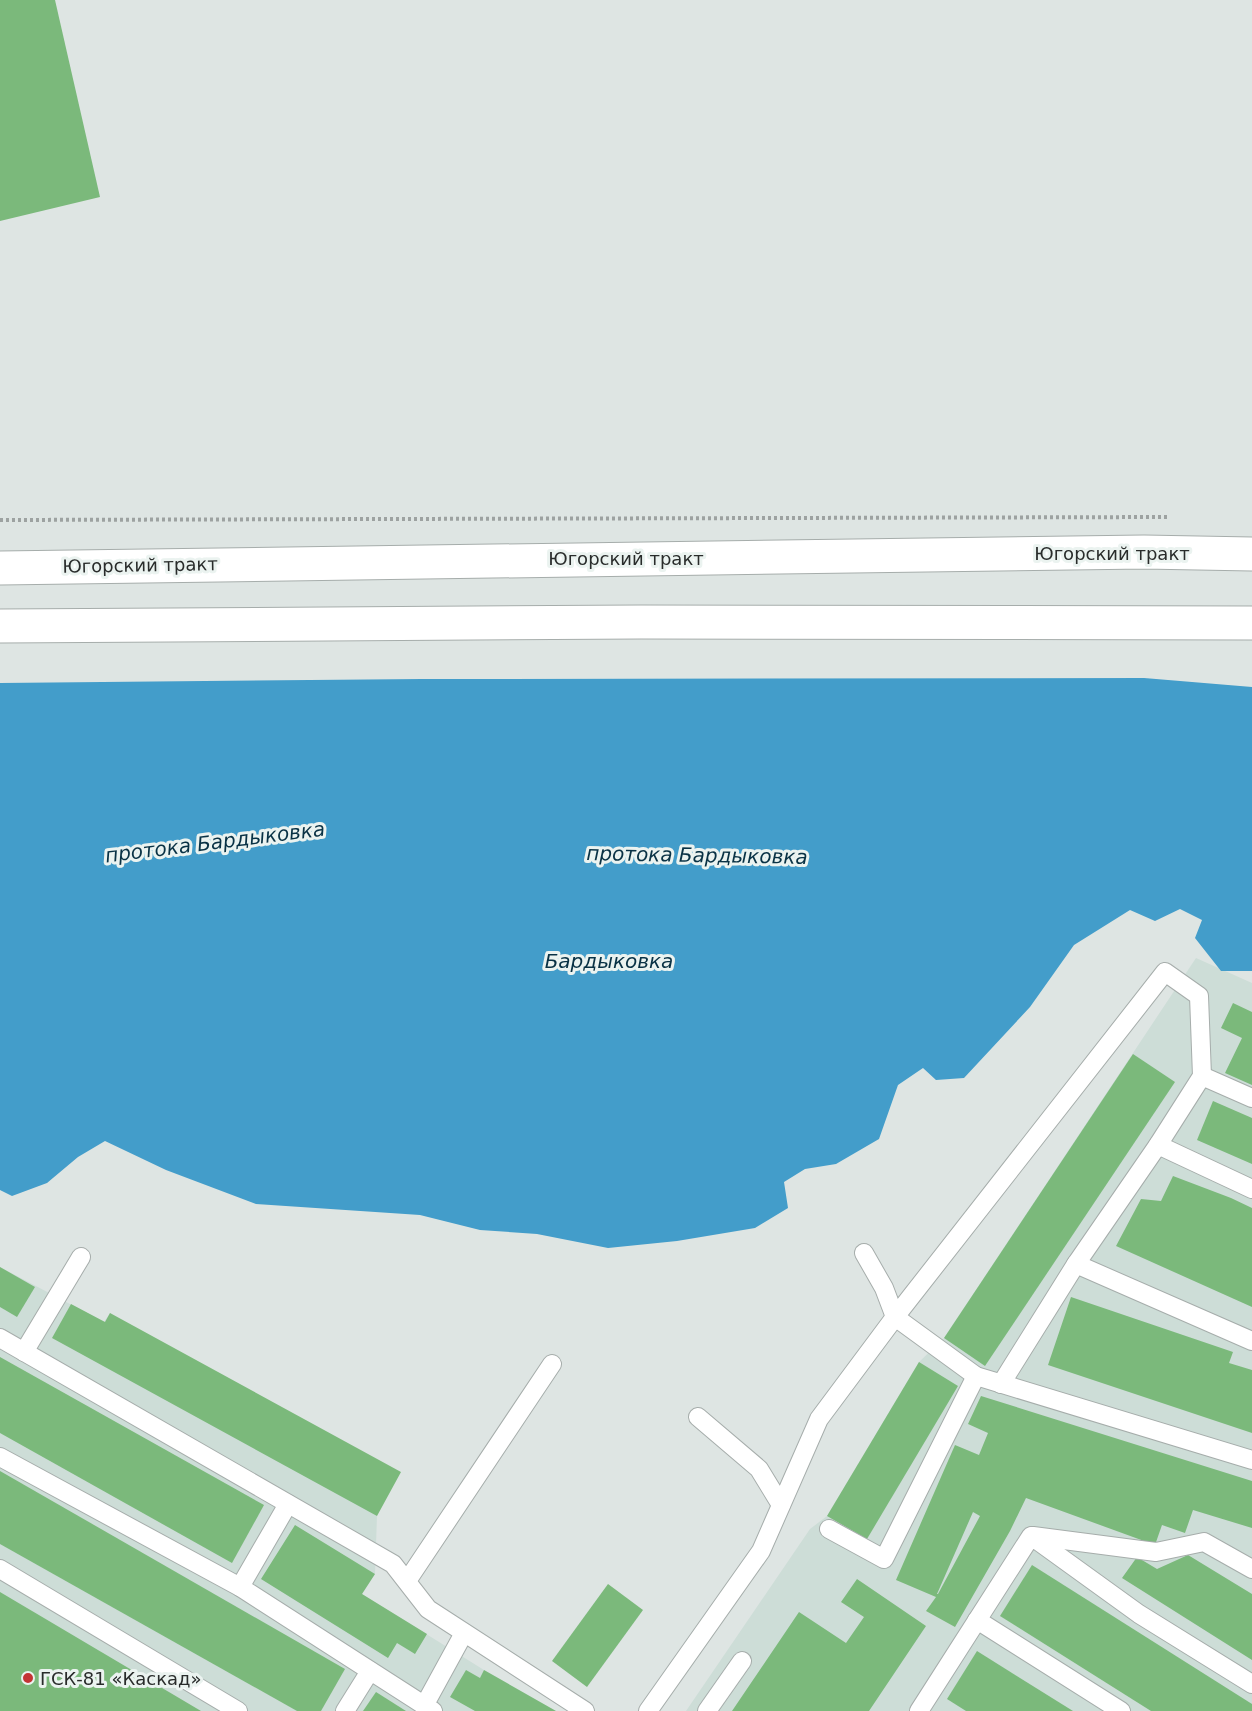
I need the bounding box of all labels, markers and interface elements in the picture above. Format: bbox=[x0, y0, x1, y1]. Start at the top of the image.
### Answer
street label: Югорский тракт bbox=[1034, 543, 1190, 564]
street label: Югорский тракт bbox=[548, 548, 704, 569]
street label: Югорский тракт bbox=[62, 553, 218, 577]
water label: протока Бардыковка bbox=[104, 817, 326, 867]
water label: протока Бардыковка bbox=[586, 841, 808, 869]
water label: Бардыковка bbox=[545, 949, 673, 973]
place label: ГСК-81 «Каскад» bbox=[40, 1668, 202, 1689]
marker: ГСК-81 «Каскад» bbox=[21, 1671, 35, 1685]

